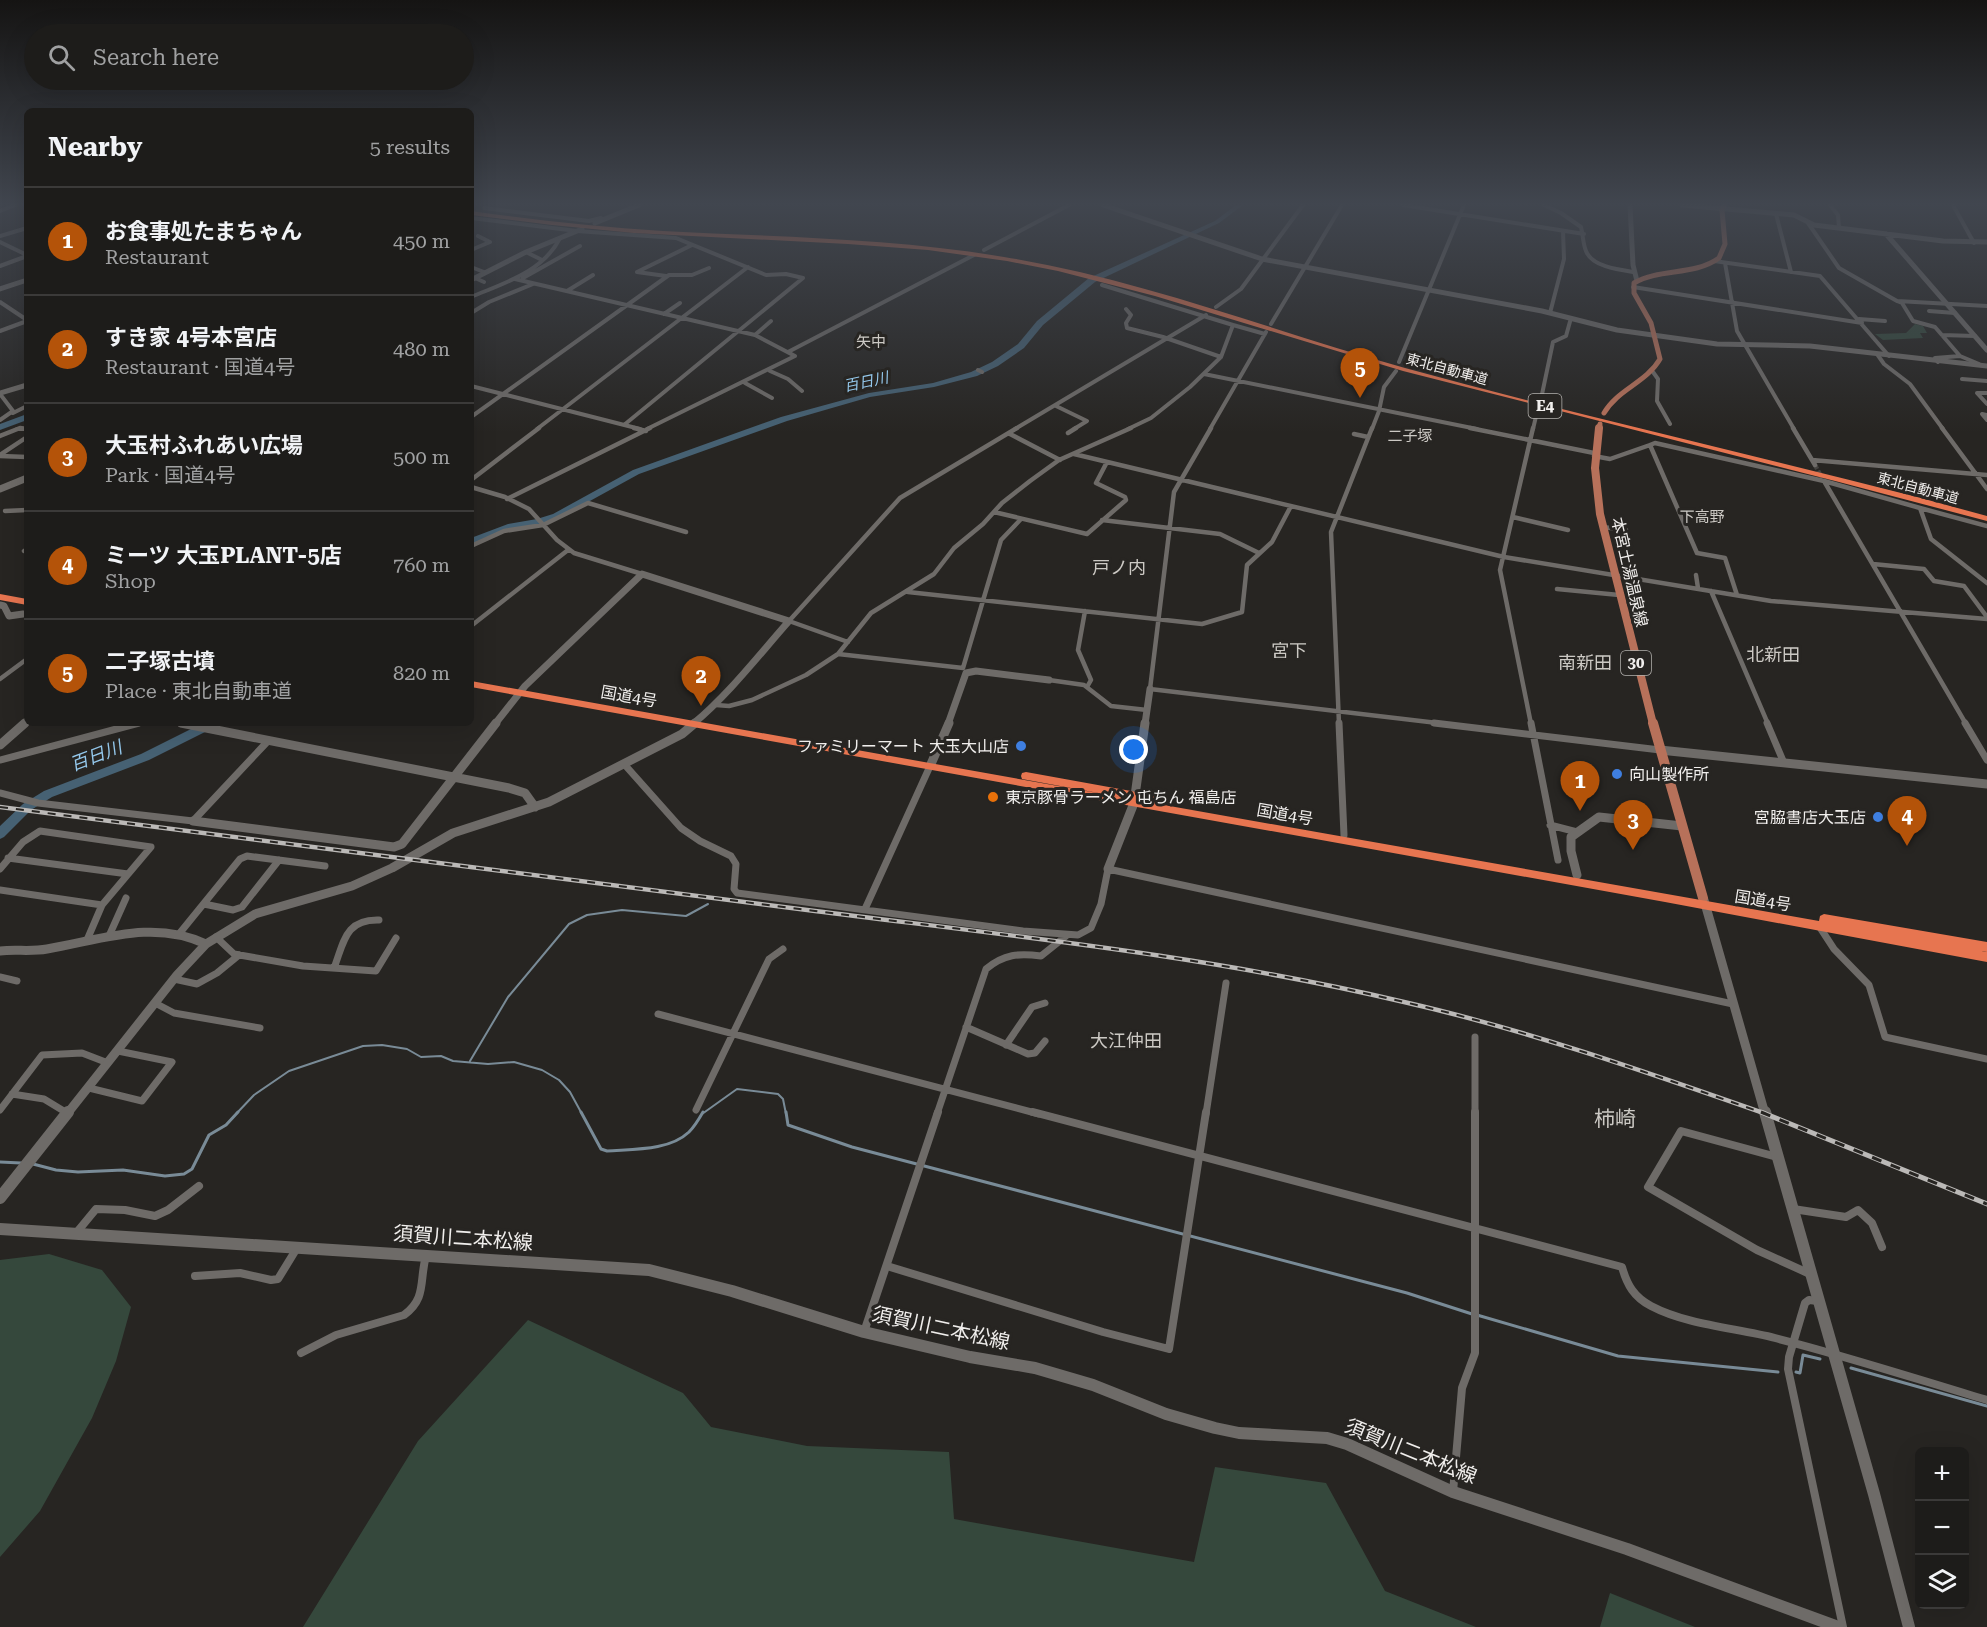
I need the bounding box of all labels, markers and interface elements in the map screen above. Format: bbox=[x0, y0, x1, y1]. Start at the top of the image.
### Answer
search box bbox=[24, 24, 474, 90]
icon: search bbox=[45, 41, 78, 74]
text: Search here bbox=[93, 45, 219, 70]
text: Nearby bbox=[48, 132, 142, 162]
text: 5 results bbox=[370, 135, 450, 159]
text: お食事処たまちゃん bbox=[105, 219, 302, 244]
text: 1 bbox=[62, 229, 73, 253]
text: 450 m bbox=[393, 229, 450, 253]
text: Restaurant bbox=[105, 245, 209, 269]
text: すき家 4号本宮店 bbox=[105, 325, 277, 350]
district label: 矢中 bbox=[856, 333, 886, 351]
text: 2 bbox=[62, 337, 73, 361]
text: 480 m bbox=[393, 337, 450, 361]
pin: 5 bbox=[1340, 348, 1380, 398]
street label: 東北自動車道 bbox=[1404, 350, 1490, 388]
text: Restaurant · 国道4号 bbox=[105, 355, 295, 379]
water label: 百日川 bbox=[842, 368, 892, 395]
road number: E4 bbox=[1528, 394, 1562, 418]
district label: 二子塚 bbox=[1387, 427, 1433, 445]
text: 大玉村ふれあい広場 bbox=[105, 433, 303, 458]
text: 3 bbox=[62, 445, 73, 469]
text: 500 m bbox=[393, 445, 450, 469]
text: Park · 国道4号 bbox=[105, 463, 235, 487]
street label: 東北自動車道 bbox=[1875, 469, 1961, 507]
district label: 下高野 bbox=[1679, 508, 1725, 526]
street label: 本宮土湯温泉線 bbox=[1608, 515, 1651, 629]
text: ミーツ 大玉PLANT-5店 bbox=[105, 543, 342, 568]
text: 4 bbox=[62, 553, 73, 577]
text: 760 m bbox=[393, 553, 450, 577]
district label: 戸ノ内 bbox=[1092, 557, 1146, 578]
text: Shop bbox=[105, 569, 156, 593]
district label: 宮下 bbox=[1271, 640, 1307, 661]
district label: 北新田 bbox=[1746, 644, 1800, 665]
text: 二子塚古墳 bbox=[105, 649, 215, 674]
road number: 30 bbox=[1621, 651, 1651, 675]
district label: 南新田 bbox=[1558, 652, 1612, 673]
pin: 2 bbox=[682, 656, 720, 706]
text: 5 bbox=[62, 661, 73, 685]
text: 820 m bbox=[393, 661, 450, 685]
text: Place · 東北自動車道 bbox=[105, 679, 292, 703]
street label: 国道4号 bbox=[599, 682, 659, 711]
water label: 百日川 bbox=[67, 735, 127, 775]
your location bbox=[1119, 735, 1148, 764]
place label: ファミリーマート 大玉大山店 bbox=[797, 737, 1009, 756]
marker: ファミリーマート 大玉大山店 bbox=[1014, 739, 1028, 753]
pin: 1 bbox=[1560, 762, 1600, 811]
place label: 向山製作所 bbox=[1629, 765, 1709, 784]
marker: 向山製作所 bbox=[1610, 767, 1624, 781]
place label: 東京豚骨ラーメン 屯ちん 福島店 bbox=[1005, 788, 1236, 807]
marker: 東京豚骨ラーメン 屯ちん 福島店 bbox=[986, 790, 1000, 804]
pin: 4 bbox=[1888, 796, 1926, 846]
street label: 国道4号 bbox=[1255, 800, 1315, 829]
pin: 3 bbox=[1614, 800, 1652, 850]
place label: 宮脇書店大玉店 bbox=[1754, 808, 1866, 827]
marker: 宮脇書店大玉店 bbox=[1871, 810, 1885, 824]
street label: 国道4号 bbox=[1733, 887, 1793, 914]
district label: 大江仲田 bbox=[1090, 1030, 1162, 1051]
district label: 柿崎 bbox=[1594, 1107, 1636, 1131]
street label: 須賀川二本松線 bbox=[392, 1221, 534, 1255]
street label: 須賀川二本松線 bbox=[870, 1302, 1012, 1354]
street label: 須賀川二本松線 bbox=[1342, 1414, 1480, 1488]
map controls bbox=[1915, 1447, 1969, 1609]
button: + bbox=[1915, 1447, 1969, 1501]
button: − bbox=[1915, 1501, 1969, 1555]
button: layers bbox=[1915, 1555, 1969, 1609]

